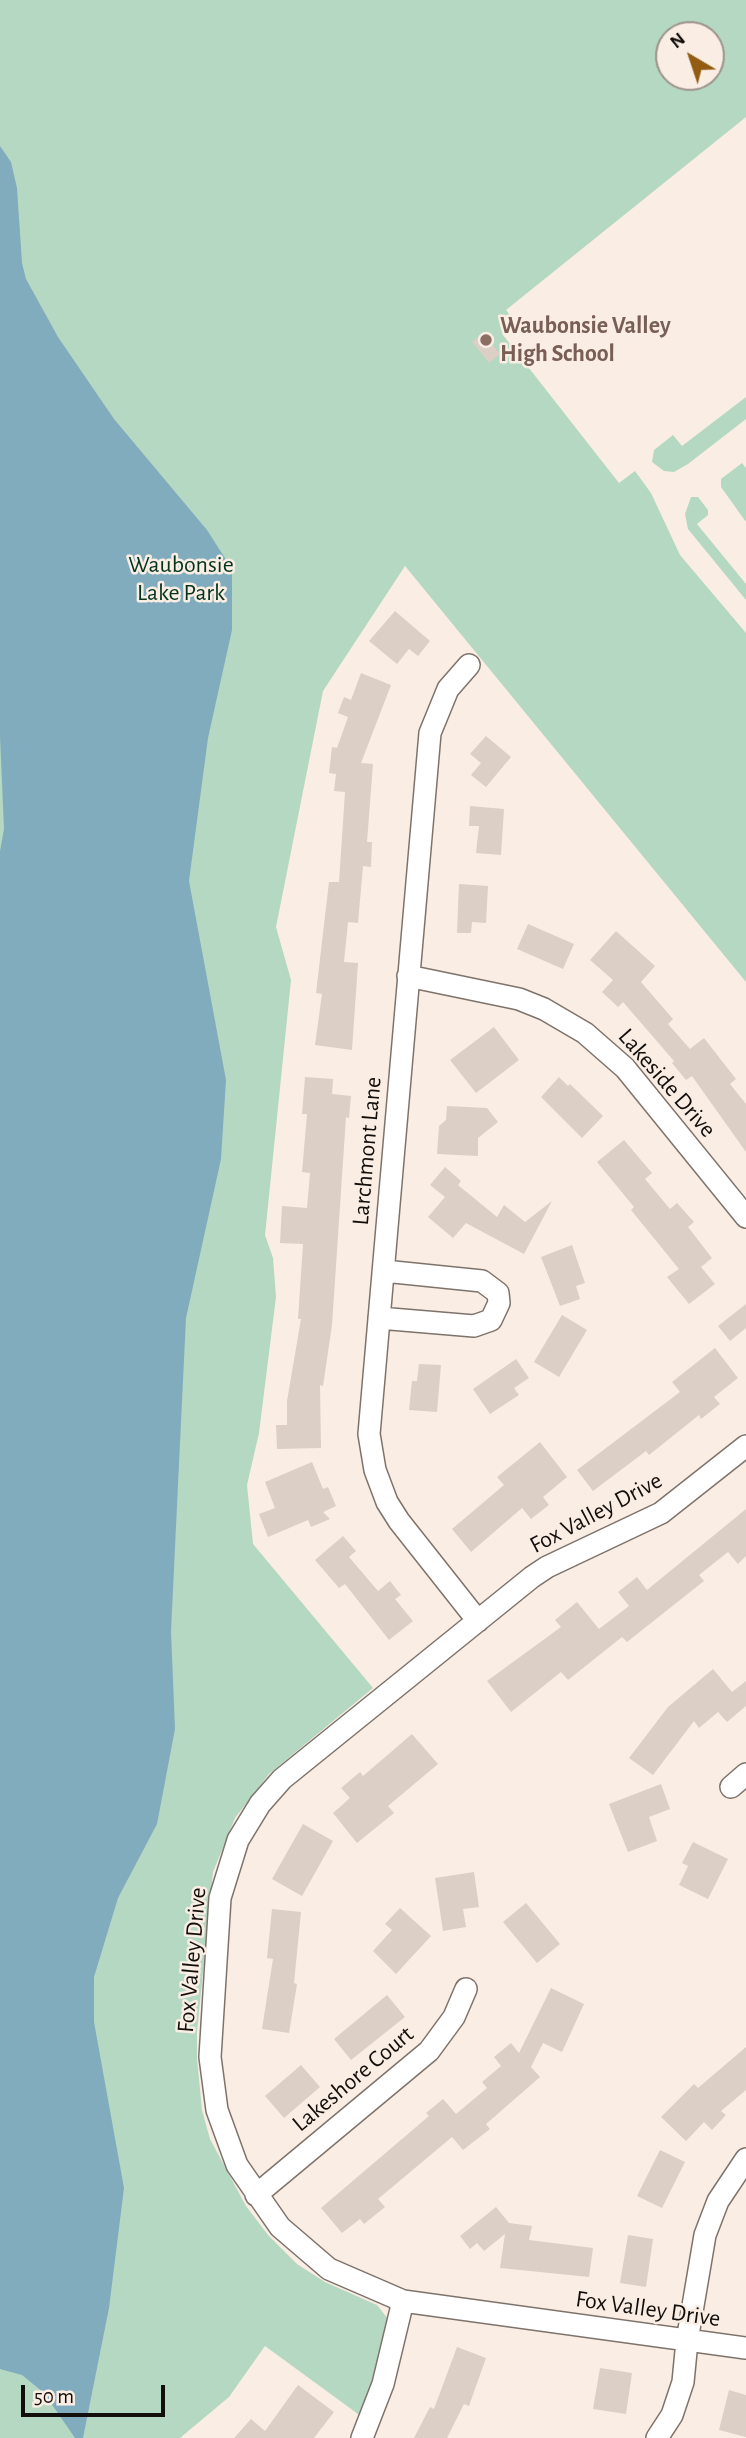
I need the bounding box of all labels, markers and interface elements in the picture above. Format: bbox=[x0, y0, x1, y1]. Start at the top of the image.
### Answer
north arrow bbox=[655, 21, 725, 91]
text: N bbox=[667, 29, 689, 52]
place label: Waubonsie Valley High School bbox=[500, 312, 671, 368]
marker: Waubonsie Valley High School bbox=[478, 332, 494, 348]
park label: Waubonsie Lake Park bbox=[128, 551, 234, 607]
street label: Lakeside Drive bbox=[612, 1023, 722, 1143]
street label: Larchmont Lane bbox=[346, 1075, 388, 1227]
street label: Fox Valley Drive bbox=[525, 1466, 667, 1560]
street label: Fox Valley Drive bbox=[171, 1886, 213, 2034]
street label: Lakeshore Court bbox=[286, 2020, 420, 2138]
street label: Fox Valley Drive bbox=[574, 2285, 722, 2333]
scale bar bbox=[24, 2372, 168, 2416]
text: 50 m bbox=[34, 2386, 74, 2407]

